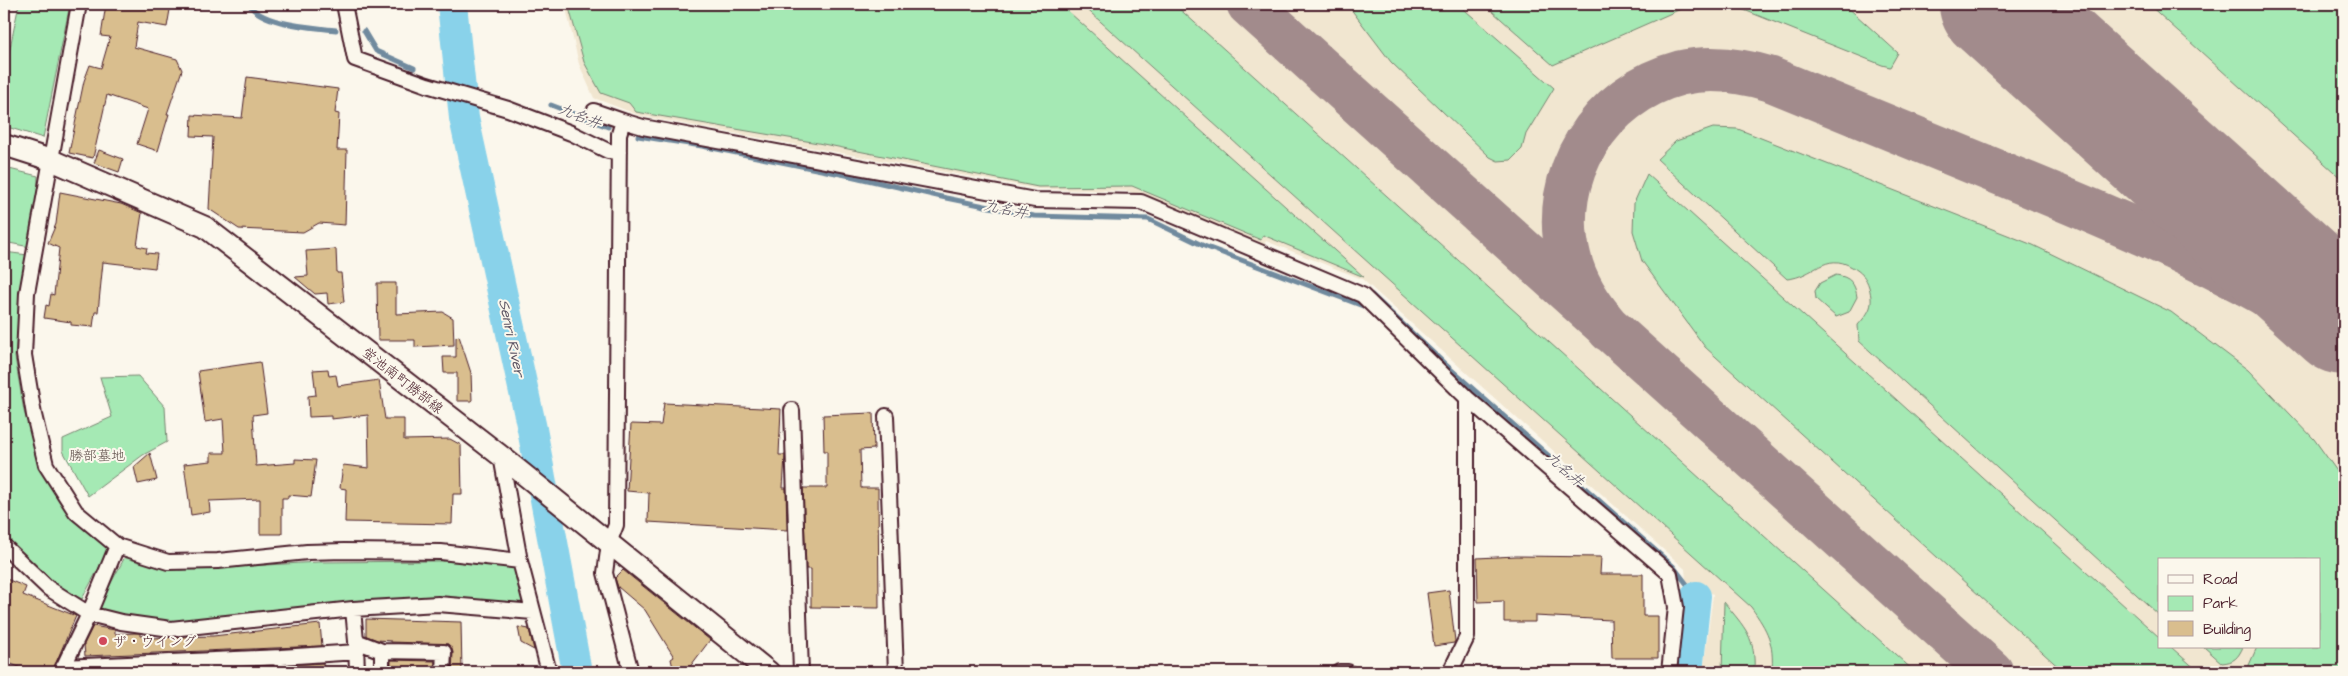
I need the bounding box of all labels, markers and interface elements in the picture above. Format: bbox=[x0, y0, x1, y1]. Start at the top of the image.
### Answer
water label: 九名井 bbox=[555, 99, 606, 135]
water label: 九名井 bbox=[982, 195, 1031, 225]
water label: Senri River bbox=[493, 297, 530, 381]
street label: 蛍池南町勝部線 bbox=[358, 343, 447, 419]
park label: 勝部墓地 bbox=[69, 446, 125, 466]
water label: 九名井 bbox=[1541, 447, 1589, 493]
legend bbox=[2158, 558, 2320, 648]
text: Road bbox=[2203, 569, 2238, 590]
text: Park bbox=[2203, 593, 2238, 614]
text: Building bbox=[2203, 619, 2251, 641]
place label: ザ・ウイング bbox=[113, 632, 196, 652]
marker: ザ・ウイング bbox=[97, 635, 109, 647]

